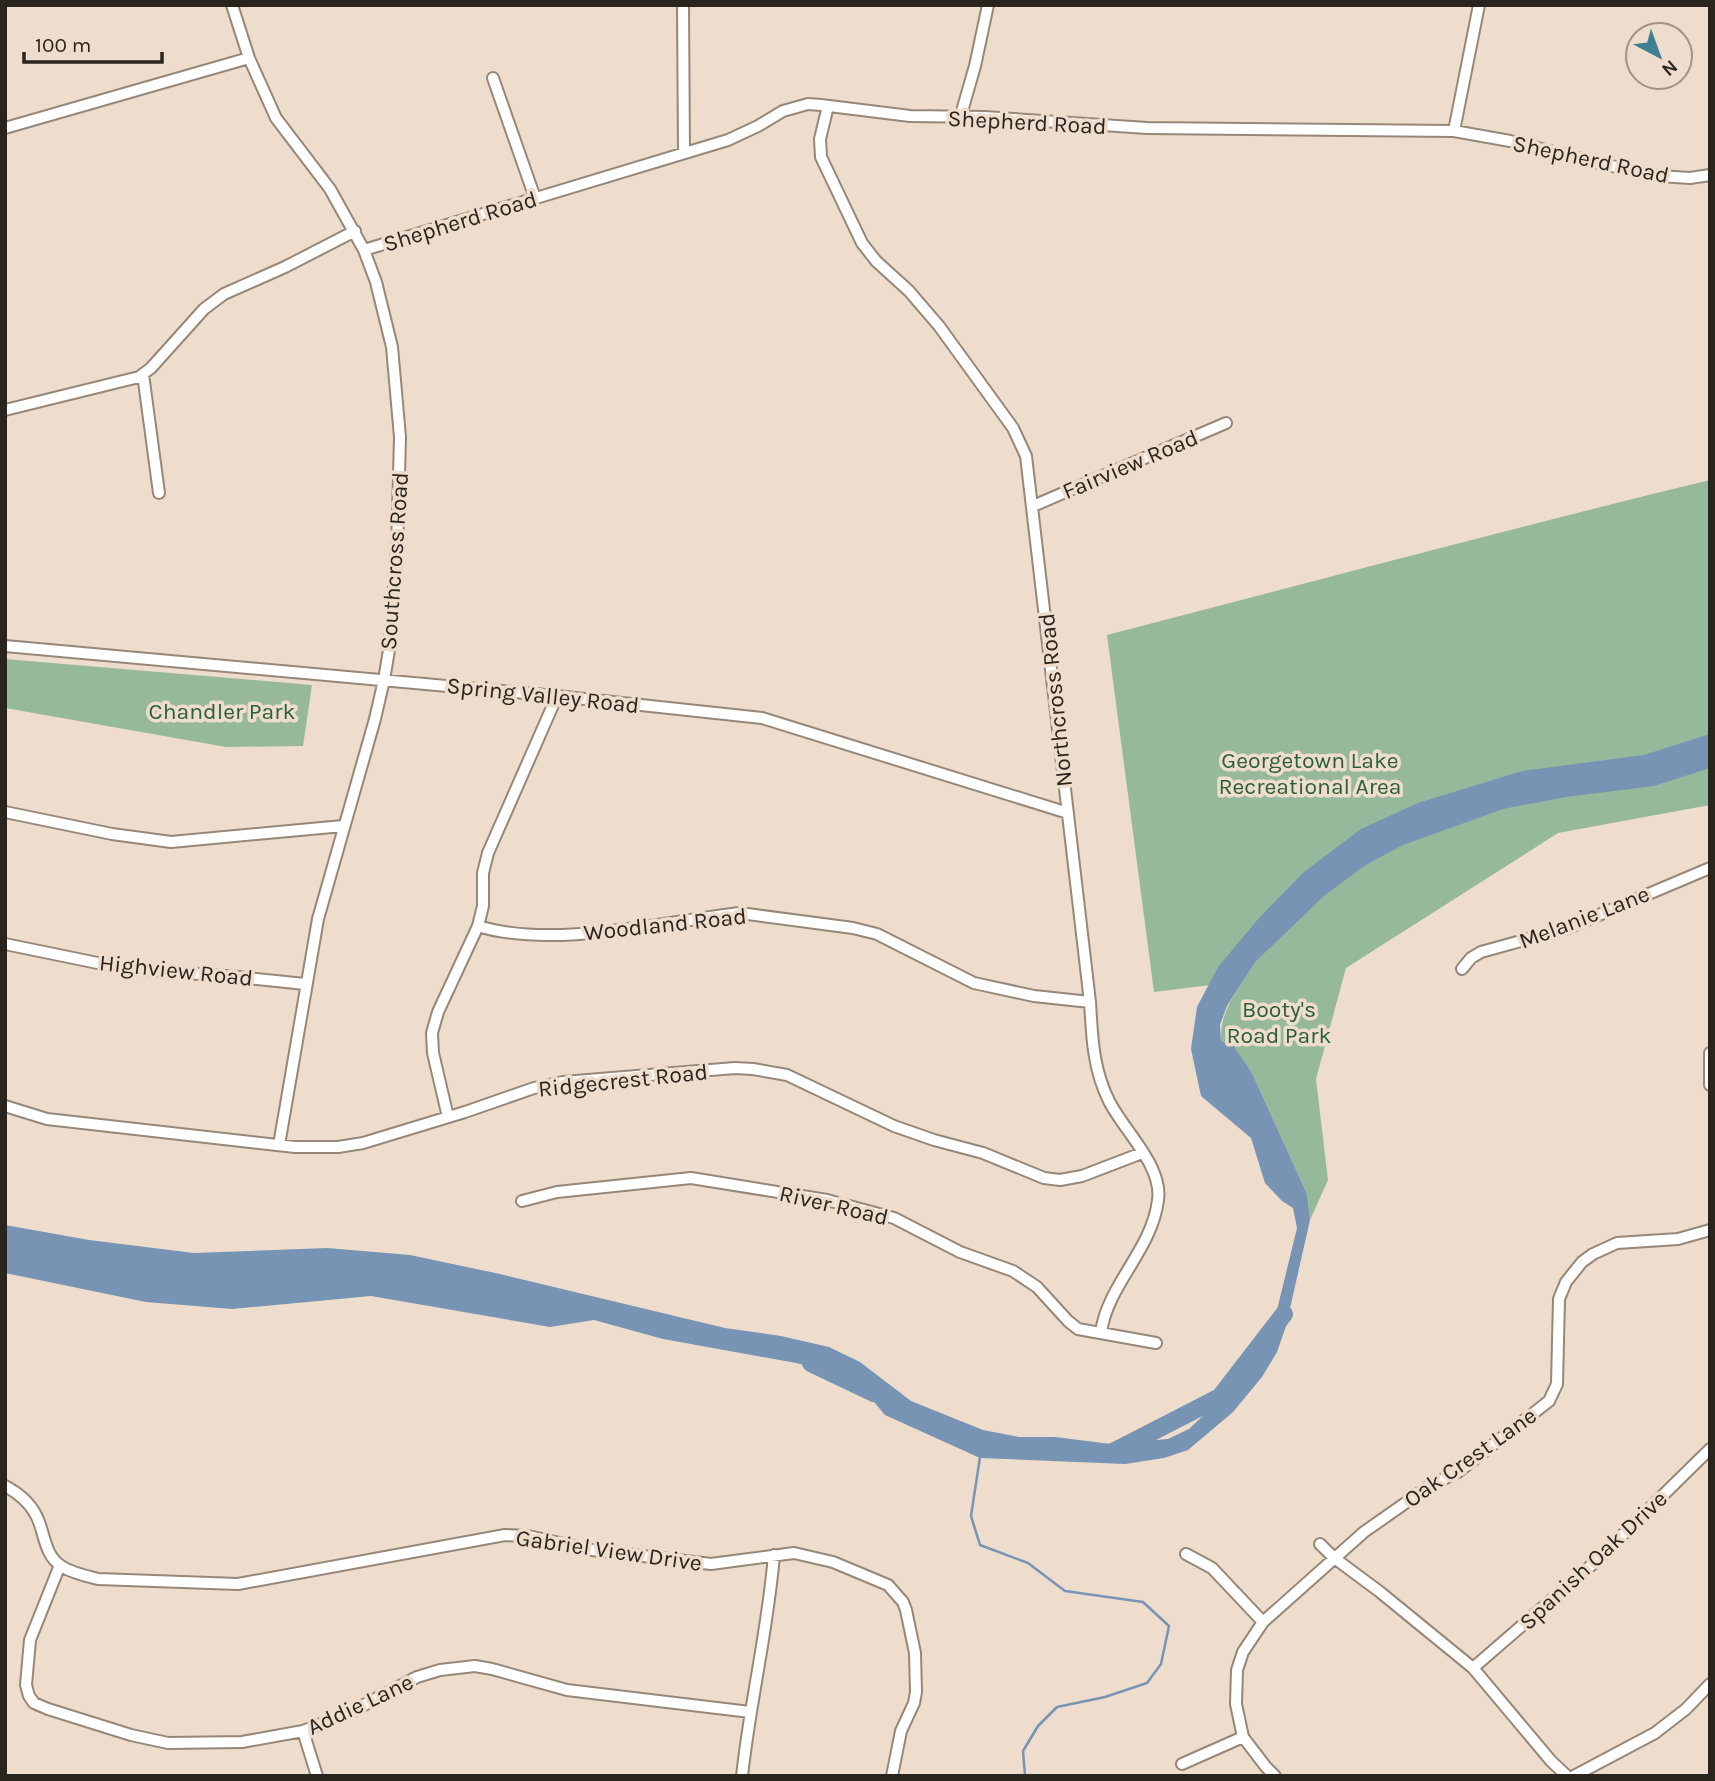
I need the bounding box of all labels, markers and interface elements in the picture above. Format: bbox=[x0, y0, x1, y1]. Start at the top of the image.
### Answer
scale bar bbox=[24, 21, 163, 65]
north arrow bbox=[1624, 21, 1694, 91]
text: 100 m bbox=[35, 33, 92, 57]
text: N bbox=[1657, 55, 1682, 81]
street label: Shepherd Road bbox=[947, 105, 1107, 140]
street label: Shepherd Road bbox=[1510, 130, 1672, 189]
street label: Shepherd Road bbox=[380, 185, 540, 258]
street label: Fairview Road bbox=[1058, 424, 1202, 505]
street label: Southcross Road bbox=[375, 471, 414, 651]
street label: Northcross Road bbox=[1033, 612, 1078, 788]
street label: Spring Valley Road bbox=[445, 672, 641, 719]
park label: Chandler Park bbox=[149, 698, 295, 725]
park label: Georgetown Lake Recreational Area bbox=[1218, 747, 1402, 800]
street label: Melanie Lane bbox=[1515, 880, 1653, 955]
street label: Woodland Road bbox=[582, 903, 748, 946]
street label: Highview Road bbox=[98, 949, 254, 992]
park label: Booty's Road Park bbox=[1226, 996, 1332, 1049]
street label: Ridgecrest Road bbox=[537, 1058, 709, 1103]
street label: River Road bbox=[777, 1180, 891, 1231]
street label: Oak Crest Lane bbox=[1399, 1402, 1542, 1513]
street label: Spanish Oak Drive bbox=[1514, 1485, 1673, 1636]
street label: Gabriel View Drive bbox=[514, 1524, 704, 1577]
street label: Addie Lane bbox=[303, 1668, 417, 1741]

